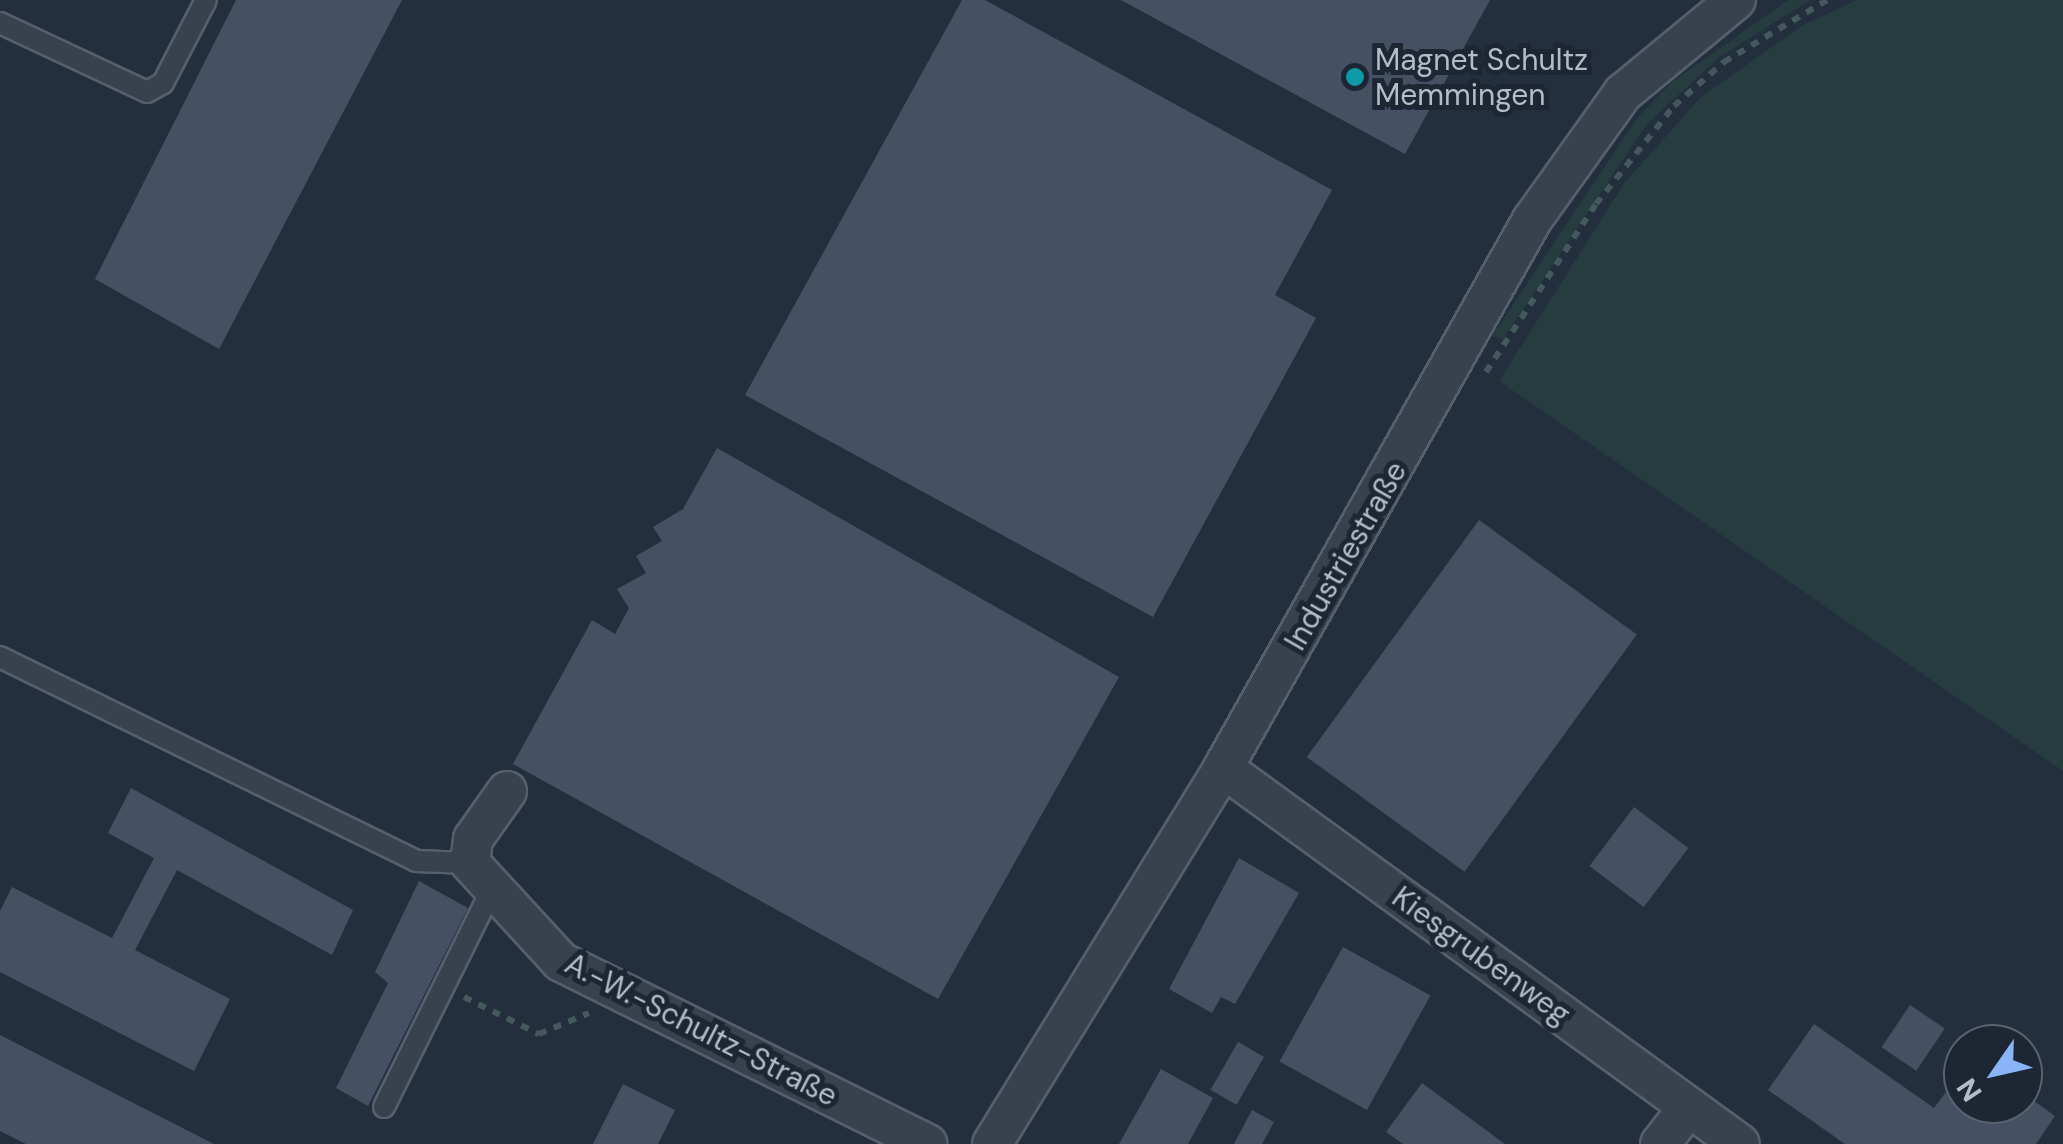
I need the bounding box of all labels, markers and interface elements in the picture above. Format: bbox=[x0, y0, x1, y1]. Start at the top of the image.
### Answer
place label: Magnet Schultz Memmingen bbox=[1375, 42, 1588, 112]
marker: Magnet Schultz Memmingen bbox=[1344, 66, 1366, 88]
street label: Industriestraße bbox=[1277, 455, 1415, 657]
street label: Kiesgrubenweg bbox=[1385, 879, 1577, 1033]
street label: A.-W.-Schultz-Straße bbox=[559, 946, 843, 1114]
north arrow bbox=[1943, 1024, 2043, 1124]
text: N bbox=[1948, 1071, 1990, 1109]

